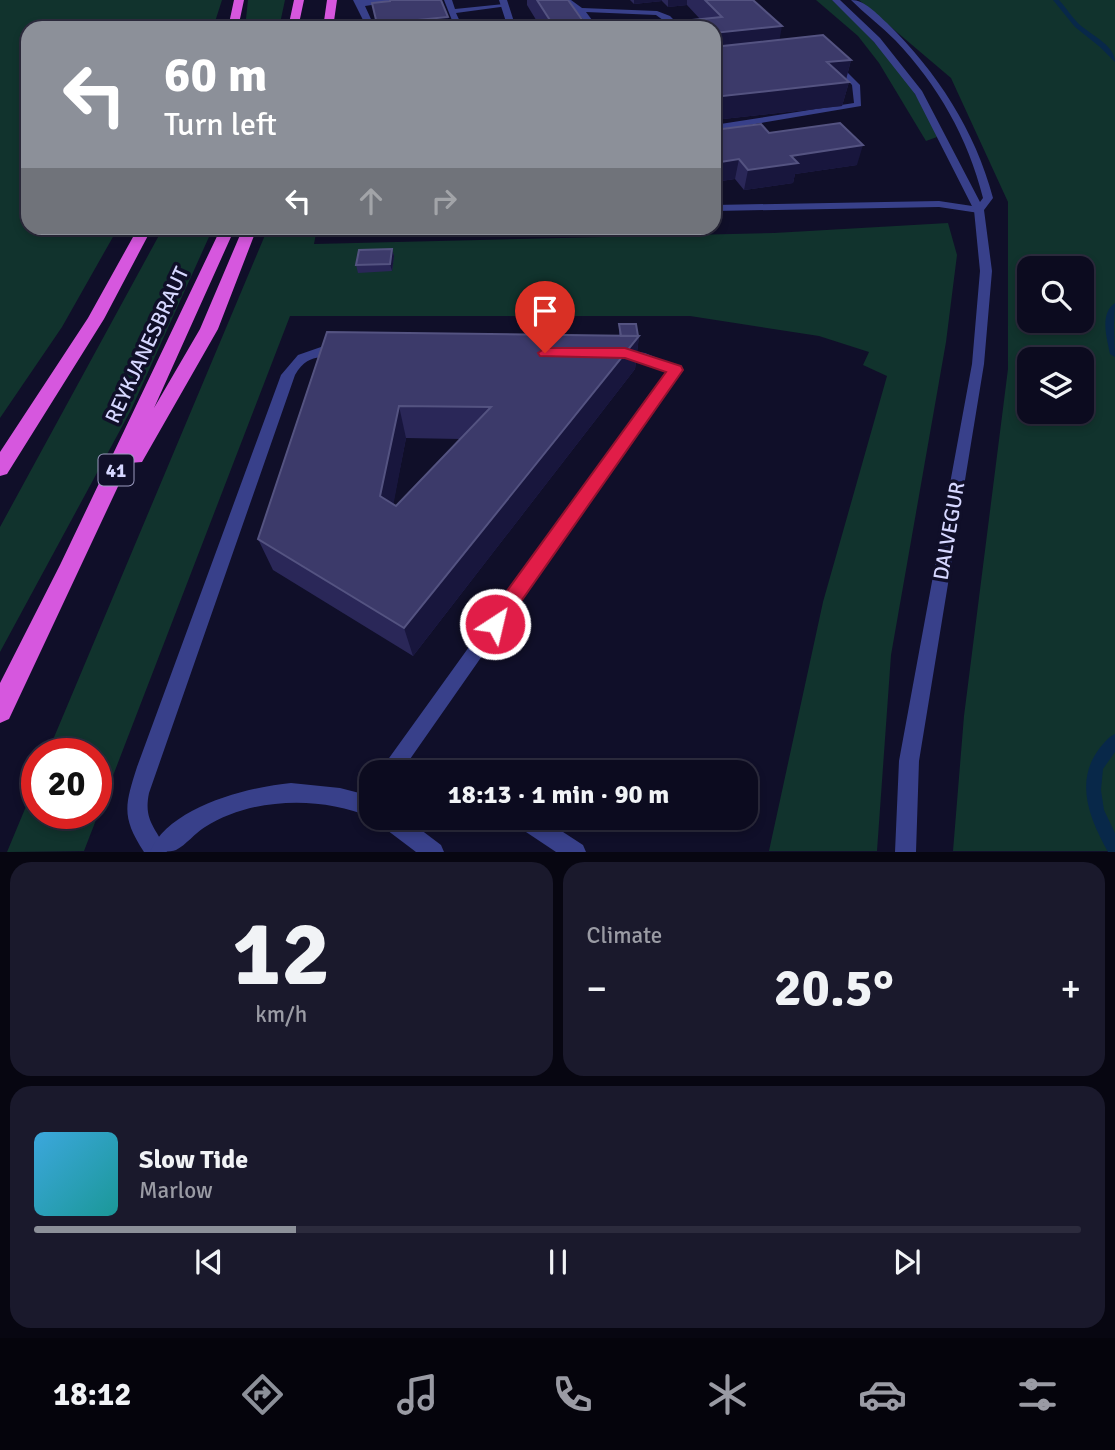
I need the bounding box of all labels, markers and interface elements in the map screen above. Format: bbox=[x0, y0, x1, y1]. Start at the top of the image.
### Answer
text: 60 m bbox=[164, 45, 267, 105]
icon: left bbox=[49, 49, 140, 140]
text: Turn left bbox=[164, 105, 277, 144]
icon: left bbox=[279, 182, 317, 220]
icon: ahead bbox=[352, 182, 390, 220]
icon: right bbox=[425, 182, 463, 220]
map controls bbox=[1017, 256, 1094, 424]
button: search bbox=[1017, 256, 1094, 333]
street label: REYKJANESBRAUT bbox=[99, 262, 195, 427]
pin bbox=[515, 281, 575, 353]
icon: arrive bbox=[526, 292, 564, 330]
button: layers bbox=[1017, 347, 1094, 424]
road number: 41 bbox=[99, 454, 134, 485]
street label: DALVEGUR bbox=[928, 480, 970, 582]
position arrow bbox=[458, 587, 532, 661]
speed limit sign: 20 bbox=[21, 738, 112, 829]
text: 18:13 · 1 min · 90 m bbox=[448, 779, 669, 811]
text: 12 bbox=[232, 898, 330, 1011]
text: Climate bbox=[587, 921, 662, 950]
text: 20.5° bbox=[774, 956, 894, 1020]
text: − bbox=[587, 965, 607, 1012]
text: + bbox=[1060, 965, 1081, 1012]
text: km/h bbox=[255, 1000, 307, 1029]
text: Slow Tide bbox=[139, 1144, 248, 1176]
text: Marlow bbox=[139, 1176, 213, 1205]
icon: previous bbox=[190, 1243, 228, 1281]
icon: pause bbox=[539, 1243, 577, 1281]
icon: next bbox=[888, 1243, 926, 1281]
icon: directions bbox=[238, 1370, 287, 1419]
icon: music bbox=[393, 1370, 442, 1419]
icon: phone bbox=[548, 1370, 597, 1419]
icon: climate bbox=[703, 1370, 752, 1419]
icon: car bbox=[858, 1370, 907, 1419]
icon: filters bbox=[1013, 1370, 1062, 1419]
text: 18:12 bbox=[53, 1375, 132, 1414]

